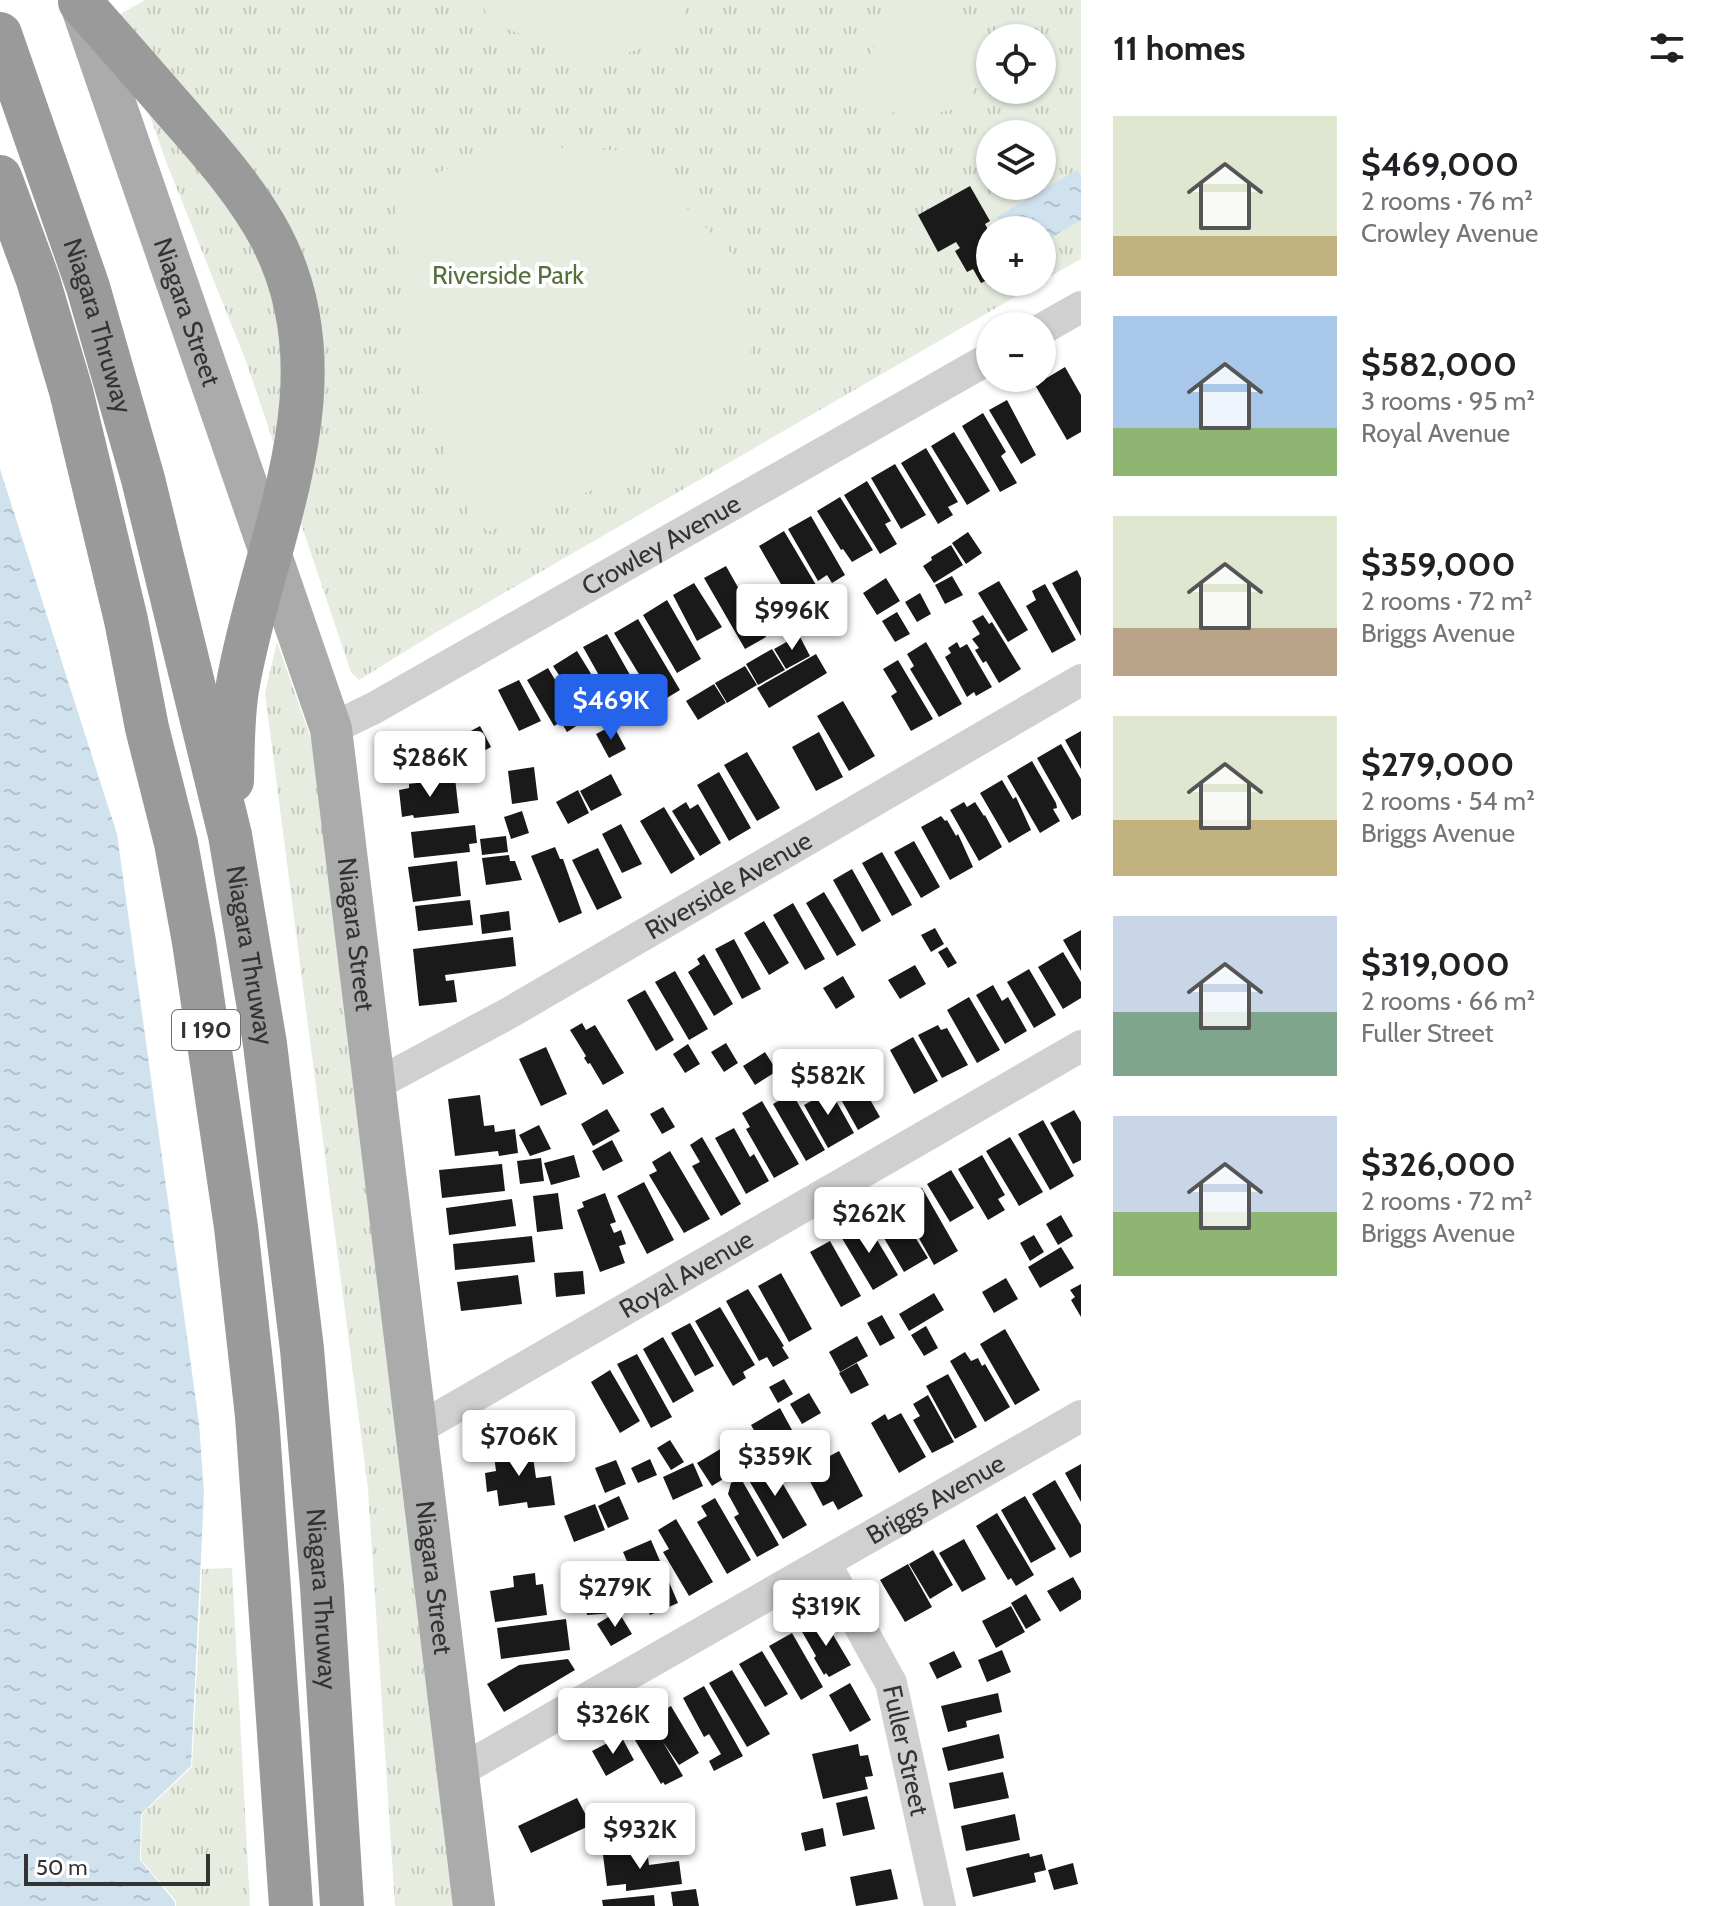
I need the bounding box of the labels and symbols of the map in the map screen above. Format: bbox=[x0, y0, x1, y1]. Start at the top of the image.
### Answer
street label: Niagara Thruway bbox=[56, 234, 139, 417]
street label: Niagara Street bbox=[147, 234, 227, 391]
park label: Riverside Park bbox=[432, 259, 584, 291]
street label: Crowley Avenue bbox=[576, 487, 746, 603]
pin: $996K bbox=[736, 584, 848, 652]
pin: $469K bbox=[555, 674, 667, 742]
pin: $286K bbox=[374, 731, 486, 799]
street label: Riverside Avenue bbox=[639, 824, 817, 946]
street label: Niagara Street bbox=[331, 856, 381, 1013]
street label: Niagara Thruway bbox=[219, 863, 281, 1047]
road number: I 190 bbox=[172, 1010, 240, 1050]
pin: $582K bbox=[772, 1049, 884, 1117]
pin: $262K bbox=[813, 1187, 925, 1255]
street label: Royal Avenue bbox=[614, 1223, 759, 1325]
pin: $706K bbox=[463, 1410, 575, 1478]
pin: $359K bbox=[719, 1430, 831, 1498]
street label: Briggs Avenue bbox=[861, 1447, 1010, 1551]
street label: Niagara Street bbox=[409, 1499, 459, 1657]
street label: Niagara Thruway bbox=[299, 1507, 344, 1690]
pin: $279K bbox=[559, 1561, 671, 1629]
pin: $319K bbox=[770, 1580, 882, 1648]
street label: Fuller Street bbox=[876, 1682, 936, 1819]
pin: $326K bbox=[557, 1688, 669, 1756]
pin: $932K bbox=[584, 1803, 696, 1871]
scale bar bbox=[24, 1850, 210, 1886]

